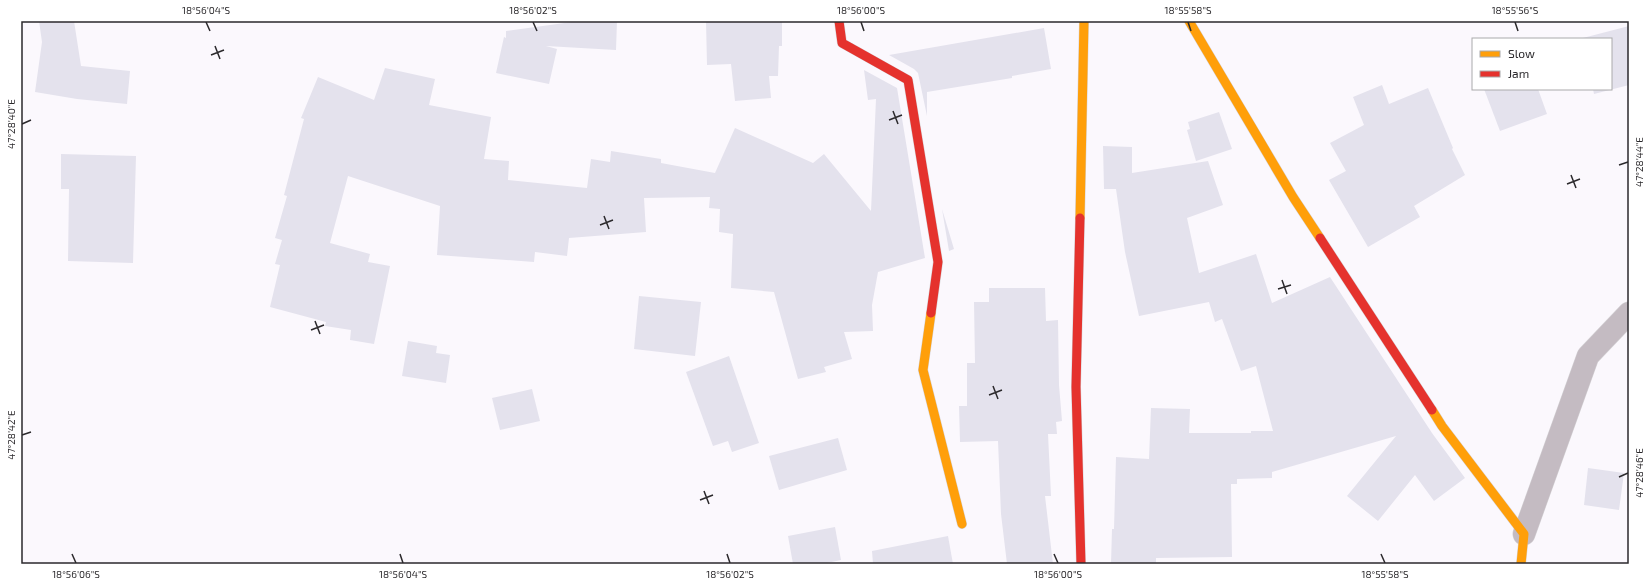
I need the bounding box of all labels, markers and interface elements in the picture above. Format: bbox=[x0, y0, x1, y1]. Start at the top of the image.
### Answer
text: 18°56'04"S bbox=[182, 4, 230, 16]
text: 18°56'02"S bbox=[509, 4, 557, 16]
text: 18°56'00"S bbox=[837, 4, 885, 16]
text: 18°55'58"S bbox=[1164, 4, 1212, 16]
text: 18°55'56"S bbox=[1492, 4, 1539, 16]
legend bbox=[1472, 38, 1612, 90]
text: Slow bbox=[1508, 46, 1535, 60]
text: Jam bbox=[1508, 66, 1529, 80]
text: 47°28'40"E bbox=[5, 99, 17, 149]
text: 47°28'44"E bbox=[1633, 137, 1645, 187]
text: 47°28'42"E bbox=[5, 410, 17, 460]
text: 47°28'46"E bbox=[1633, 448, 1645, 498]
text: 18°56'06"S bbox=[52, 568, 100, 580]
text: 18°56'04"S bbox=[379, 568, 427, 580]
text: 18°56'02"S bbox=[706, 568, 754, 580]
text: 18°56'00"S bbox=[1034, 568, 1082, 580]
text: 18°55'58"S bbox=[1361, 568, 1409, 580]

